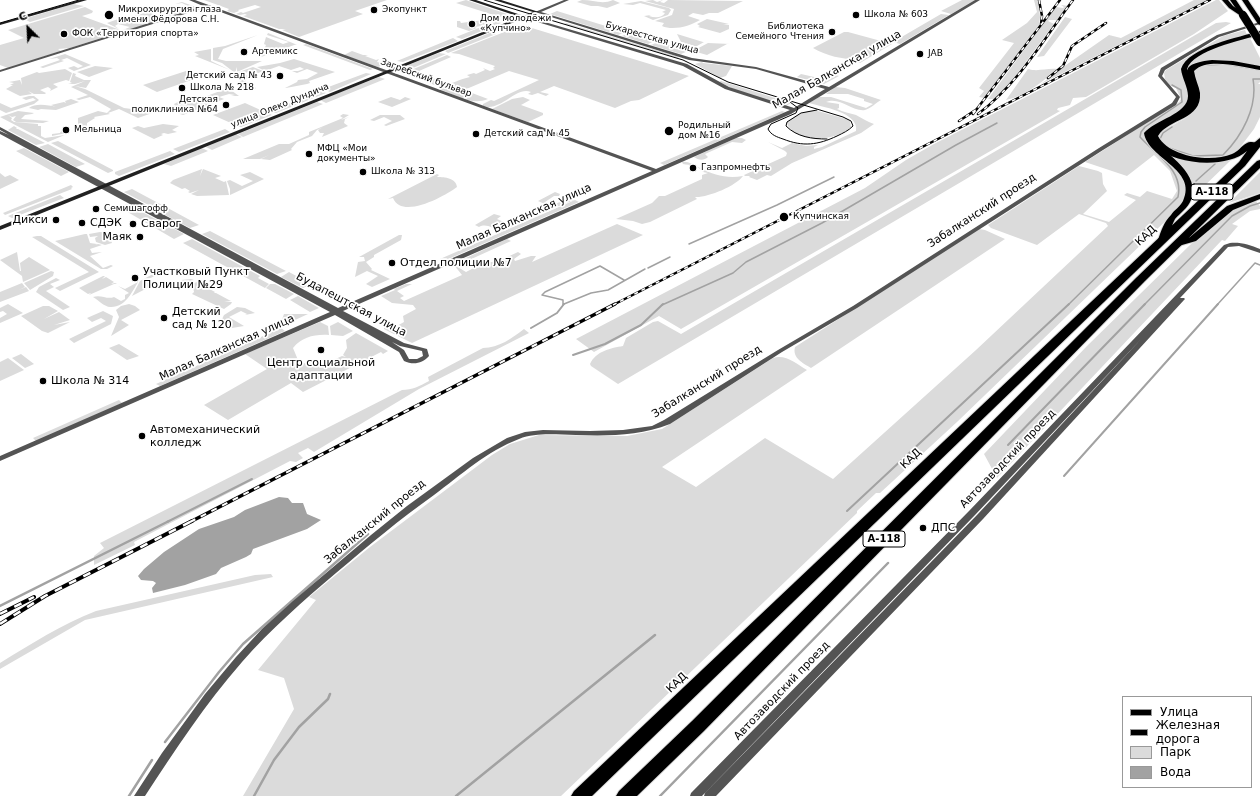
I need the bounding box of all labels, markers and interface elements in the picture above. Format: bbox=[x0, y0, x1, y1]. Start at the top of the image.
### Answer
place label: Микрохирургия глаза имени Фёдорова С.Н. bbox=[118, 5, 221, 26]
marker: Экопункт bbox=[369, 5, 379, 15]
place label: Экопункт bbox=[382, 5, 427, 15]
north arrow bbox=[8, 8, 48, 48]
text: С bbox=[17, 9, 29, 24]
marker: Микрохирургия глаза имени Фёдорова С.Н. bbox=[103, 9, 115, 21]
marker: Школа № 603 bbox=[851, 10, 861, 20]
place label: Школа № 603 bbox=[864, 10, 928, 20]
place label: Дом молодёжи «Купчино» bbox=[480, 14, 551, 35]
marker: Дом молодёжи «Купчино» bbox=[467, 19, 477, 29]
street label: Бухарестская улица bbox=[604, 20, 700, 56]
place label: Библиотека Семейного Чтения bbox=[735, 22, 824, 43]
marker: Библиотека Семейного Чтения bbox=[827, 27, 837, 37]
street label: Малая Балканская улица bbox=[770, 28, 904, 112]
marker: ФОК «Территория спорта» bbox=[59, 29, 69, 39]
place label: ФОК «Территория спорта» bbox=[72, 29, 199, 39]
marker: Артемикс bbox=[239, 47, 249, 57]
place label: Артемикс bbox=[252, 47, 298, 57]
marker: JAB bbox=[915, 49, 925, 59]
place label: JAB bbox=[928, 49, 943, 59]
street label: Загребский бульвар bbox=[379, 56, 473, 100]
place label: Детский сад № 43 bbox=[186, 71, 272, 81]
marker: Детский сад № 43 bbox=[275, 71, 285, 81]
street label: улица Олеко Дундича bbox=[229, 81, 331, 131]
marker: Школа № 218 bbox=[177, 83, 187, 93]
place label: Школа № 218 bbox=[190, 83, 254, 93]
place label: Детская поликлиника №64 bbox=[132, 95, 218, 116]
marker: Детская поликлиника №64 bbox=[221, 100, 231, 110]
place label: Родильный дом №16 bbox=[678, 121, 731, 142]
marker: Мельница bbox=[61, 125, 71, 135]
place label: Мельница bbox=[74, 125, 122, 135]
marker: Родильный дом №16 bbox=[663, 125, 675, 137]
marker: Детский сад № 45 bbox=[471, 129, 481, 139]
place label: Детский сад № 45 bbox=[484, 129, 570, 139]
place label: МФЦ «Мои документы» bbox=[317, 144, 376, 165]
marker: МФЦ «Мои документы» bbox=[304, 149, 314, 159]
marker: Газпромнефть bbox=[688, 163, 698, 173]
place label: Газпромнефть bbox=[701, 163, 770, 173]
marker: Школа № 313 bbox=[358, 167, 368, 177]
place label: Школа № 313 bbox=[371, 167, 435, 177]
street label: Забалканский проезд bbox=[925, 171, 1039, 251]
street label: Малая Балканская улица bbox=[454, 181, 594, 253]
road number: А-118 bbox=[1191, 184, 1233, 200]
marker: Семишагофф bbox=[91, 204, 101, 214]
place label: Семишагофф bbox=[104, 204, 168, 214]
marker: Купчинская bbox=[778, 211, 790, 223]
place label: Купчинская bbox=[793, 212, 849, 222]
place label: Дикси bbox=[12, 213, 48, 227]
marker: Дикси bbox=[51, 215, 61, 225]
place label: СДЭК bbox=[90, 216, 122, 230]
place label: Сварог bbox=[141, 217, 181, 231]
marker: СДЭК bbox=[77, 218, 87, 228]
marker: Сварог bbox=[128, 219, 138, 229]
street label: КАД bbox=[1133, 223, 1159, 249]
place label: Маяк bbox=[103, 230, 132, 244]
marker: Маяк bbox=[135, 232, 145, 242]
place label: Отдел полиции №7 bbox=[400, 256, 512, 270]
marker: Отдел полиции №7 bbox=[387, 258, 397, 268]
place label: Участковый Пункт Полиции №29 bbox=[143, 265, 250, 291]
street label: Будапештская улица bbox=[293, 270, 409, 340]
marker: Участковый Пункт Полиции №29 bbox=[130, 273, 140, 283]
place label: Детский сад № 120 bbox=[172, 305, 232, 331]
street label: Малая Балканская улица bbox=[157, 312, 297, 384]
marker: Детский сад № 120 bbox=[159, 313, 169, 323]
street label: Забалканский проезд bbox=[650, 343, 764, 421]
marker: Центр социальной адаптации bbox=[316, 345, 326, 355]
place label: Центр социальной адаптации bbox=[267, 356, 375, 382]
place label: Школа № 314 bbox=[51, 374, 129, 388]
marker: Школа № 314 bbox=[38, 376, 48, 386]
street label: Автозаводский проезд bbox=[957, 407, 1059, 511]
place label: Автомеханический колледж bbox=[150, 423, 260, 449]
marker: Автомеханический колледж bbox=[137, 431, 147, 441]
street label: КАД bbox=[898, 446, 924, 472]
street label: Забалканский проезд bbox=[322, 477, 428, 567]
place label: ДПС bbox=[931, 521, 956, 535]
marker: ДПС bbox=[918, 523, 928, 533]
road number: А-118 bbox=[863, 531, 905, 547]
street label: Автозаводский проезд bbox=[731, 639, 833, 743]
street label: КАД bbox=[664, 670, 690, 696]
legend bbox=[1122, 696, 1252, 788]
text: Улица bbox=[1160, 705, 1198, 719]
text: Железная дорога bbox=[1156, 718, 1220, 746]
text: Парк bbox=[1160, 745, 1191, 759]
text: Вода bbox=[1160, 765, 1191, 779]

